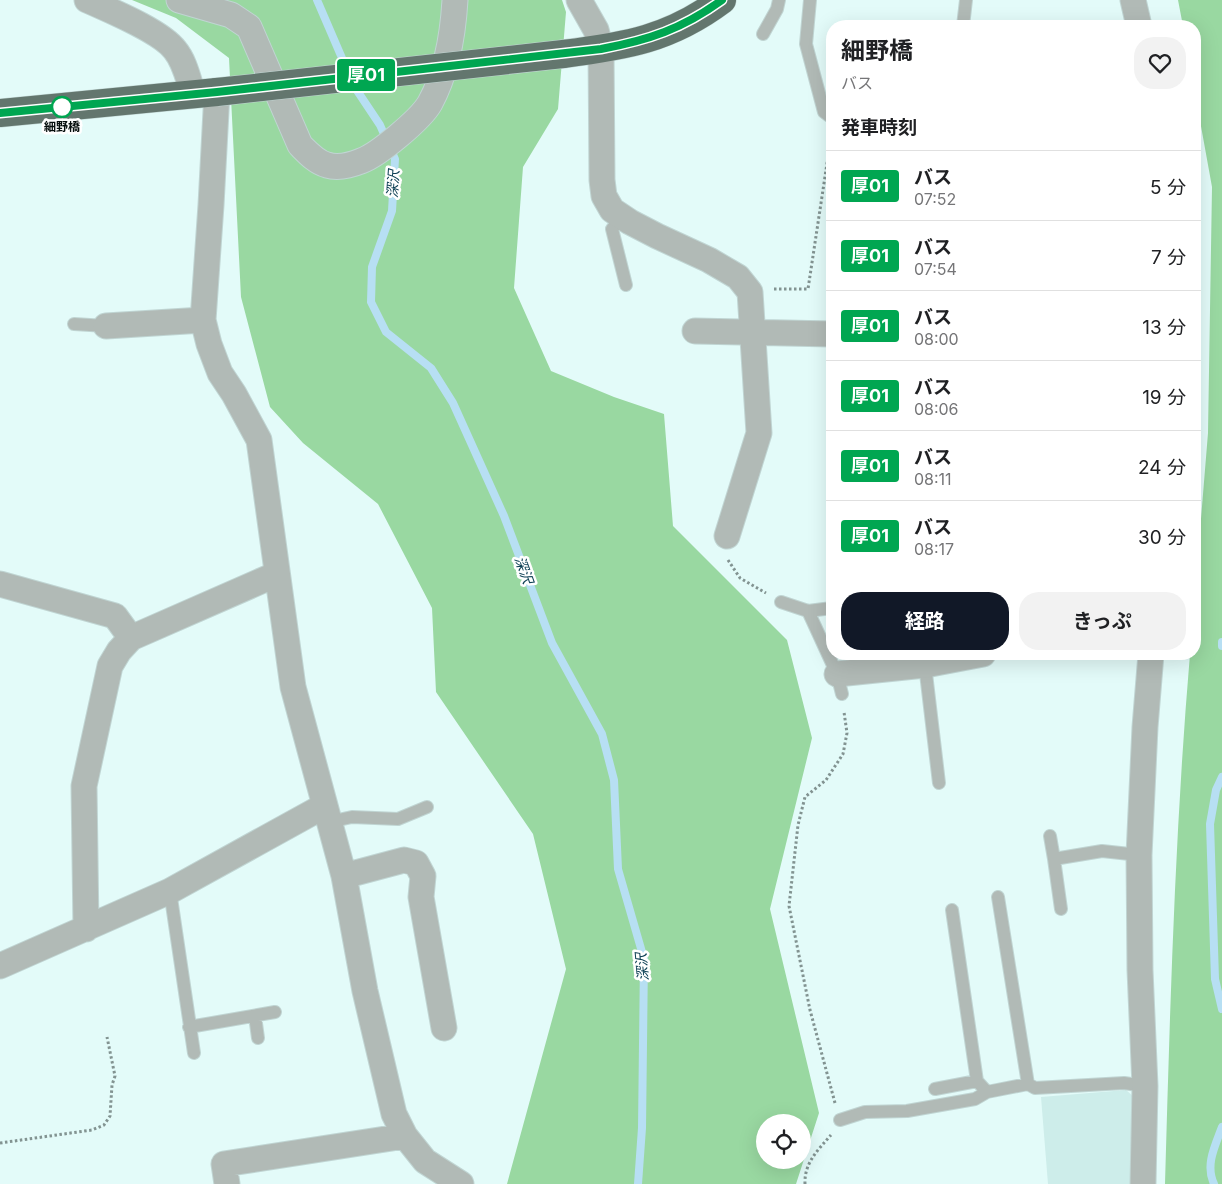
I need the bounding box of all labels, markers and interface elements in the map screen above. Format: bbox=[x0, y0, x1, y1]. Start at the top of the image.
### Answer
text: 細野橋 bbox=[841, 36, 913, 65]
button: heart bbox=[1134, 37, 1186, 89]
line badge: 厚01 bbox=[337, 59, 395, 91]
text: 厚01 bbox=[347, 64, 385, 85]
text: バス bbox=[841, 73, 873, 93]
marker: 細野橋 bbox=[51, 96, 73, 118]
text: 発車時刻 bbox=[841, 116, 917, 139]
place label: 細野橋 bbox=[44, 119, 81, 134]
text: バス bbox=[914, 166, 952, 189]
water label: 深沢 bbox=[383, 167, 402, 199]
text: 厚01 bbox=[851, 175, 889, 196]
text: 5 分 bbox=[1150, 176, 1186, 199]
text: 07:52 bbox=[914, 189, 956, 209]
text: バス bbox=[914, 236, 952, 259]
text: 厚01 bbox=[851, 245, 889, 266]
text: 7 分 bbox=[1151, 246, 1186, 269]
text: 07:54 bbox=[914, 259, 957, 279]
text: バス bbox=[914, 306, 952, 329]
text: 厚01 bbox=[851, 315, 889, 336]
text: 13 分 bbox=[1142, 316, 1186, 339]
text: 08:00 bbox=[914, 329, 959, 349]
text: バス bbox=[914, 376, 952, 399]
text: 厚01 bbox=[851, 385, 889, 406]
text: 19 分 bbox=[1142, 386, 1186, 409]
text: 08:06 bbox=[914, 399, 959, 419]
text: バス bbox=[914, 446, 952, 469]
text: 厚01 bbox=[851, 455, 889, 476]
text: 24 分 bbox=[1138, 456, 1186, 479]
text: 08:11 bbox=[914, 469, 952, 489]
text: バス bbox=[914, 516, 952, 539]
text: 厚01 bbox=[851, 525, 889, 546]
text: 30 分 bbox=[1138, 526, 1186, 549]
text: 08:17 bbox=[914, 539, 954, 559]
water label: 深沢 bbox=[512, 554, 538, 588]
button: 経路 bbox=[841, 592, 1009, 650]
button: きっぷ bbox=[1019, 592, 1186, 650]
water label: 深沢 bbox=[632, 950, 651, 982]
map controls bbox=[756, 1114, 811, 1169]
button: locate bbox=[756, 1114, 811, 1169]

